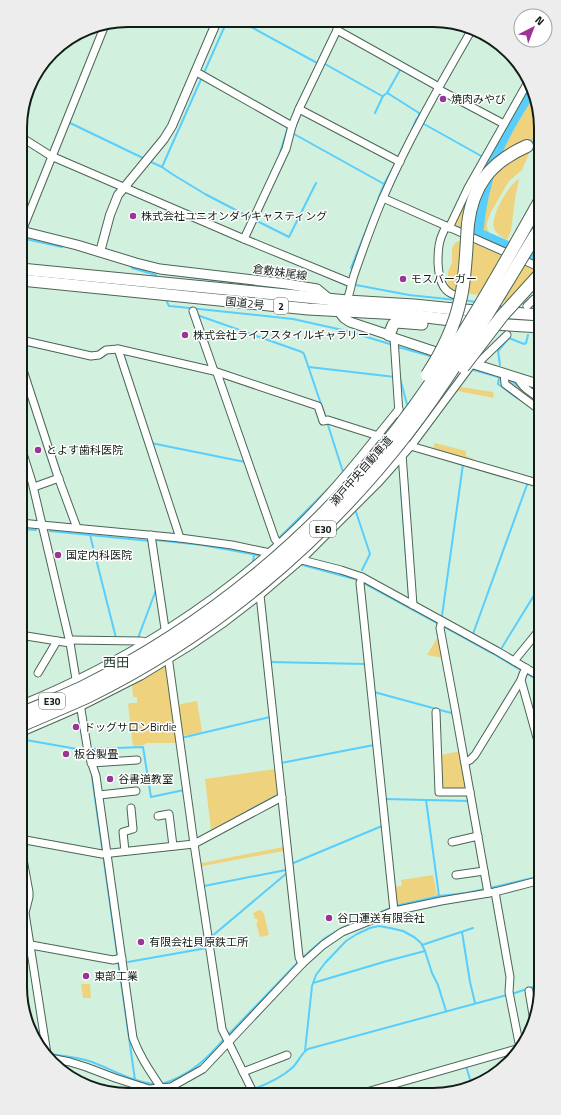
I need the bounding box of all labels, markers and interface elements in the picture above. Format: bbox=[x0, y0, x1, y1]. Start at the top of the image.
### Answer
north arrow bbox=[513, 8, 553, 48]
text: N bbox=[532, 12, 548, 29]
place label: 焼肉みやび bbox=[451, 91, 506, 107]
marker: 焼肉みやび bbox=[438, 94, 448, 104]
place label: 株式会社ユニオンダイキャスティング bbox=[141, 208, 327, 224]
marker: 株式会社ユニオンダイキャスティング bbox=[128, 211, 138, 221]
street label: 倉敷妹尾線 bbox=[252, 260, 308, 284]
place label: モスバーガー bbox=[411, 271, 477, 287]
marker: モスバーガー bbox=[398, 274, 408, 284]
street label: 国道2号 bbox=[225, 293, 265, 313]
road number: 2 bbox=[274, 298, 288, 314]
place label: 株式会社ライフスタイルギャラリー bbox=[193, 327, 369, 343]
marker: 株式会社ライフスタイルギャラリー bbox=[180, 330, 190, 340]
street label: 瀬戸中央自動車道 bbox=[326, 433, 396, 509]
place label: とよす歯科医院 bbox=[46, 442, 123, 458]
marker: とよす歯科医院 bbox=[33, 445, 43, 455]
road number: E30 bbox=[310, 521, 336, 537]
place label: 国定内科医院 bbox=[66, 547, 132, 563]
marker: 国定内科医院 bbox=[53, 550, 63, 560]
district label: 西田 bbox=[103, 652, 129, 672]
road number: E30 bbox=[39, 693, 65, 709]
place label: ドッグサロンBirdie bbox=[84, 719, 177, 735]
marker: ドッグサロンBirdie bbox=[71, 722, 81, 732]
place label: 板谷製畳 bbox=[74, 746, 118, 762]
marker: 板谷製畳 bbox=[61, 749, 71, 759]
place label: 谷書道教室 bbox=[118, 771, 173, 787]
marker: 谷書道教室 bbox=[105, 774, 115, 784]
place label: 谷口運送有限会社 bbox=[337, 910, 425, 926]
marker: 谷口運送有限会社 bbox=[324, 913, 334, 923]
place label: 有限会社貝原鉄工所 bbox=[149, 934, 249, 950]
marker: 有限会社貝原鉄工所 bbox=[136, 937, 146, 947]
place label: 東部工業 bbox=[94, 968, 138, 984]
marker: 東部工業 bbox=[81, 971, 91, 981]

